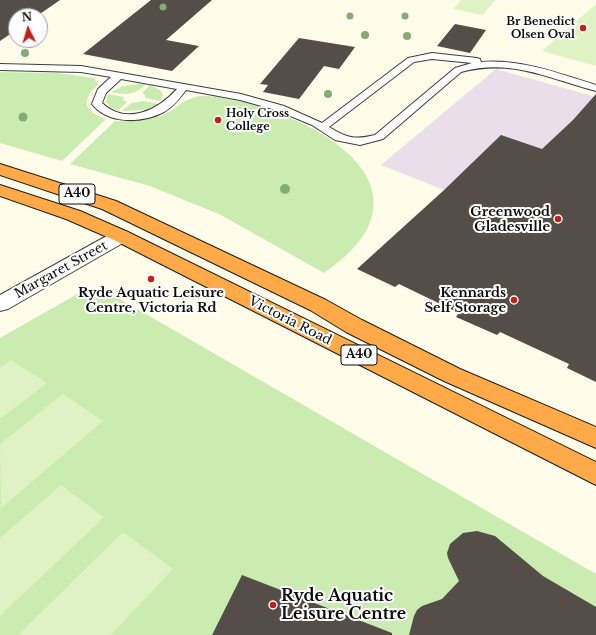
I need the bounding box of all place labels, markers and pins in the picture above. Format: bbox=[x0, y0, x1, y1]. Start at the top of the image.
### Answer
place label: Br Benedict Olsen Oval bbox=[506, 15, 575, 41]
marker: Br Benedict Olsen Oval bbox=[578, 23, 588, 33]
place label: Holy Cross College bbox=[226, 107, 289, 133]
marker: Holy Cross College bbox=[213, 115, 223, 125]
place label: Greenwood Gladesville bbox=[470, 204, 550, 235]
marker: Greenwood Gladesville bbox=[553, 214, 563, 224]
marker: Ryde Aquatic Leisure Centre, Victoria Rd bbox=[146, 274, 156, 284]
place label: Ryde Aquatic Leisure Centre, Victoria Rd bbox=[78, 285, 224, 316]
place label: Kennards Self Storage bbox=[424, 285, 506, 316]
marker: Kennards Self Storage bbox=[509, 295, 519, 305]
place label: Ryde Aquatic Leisure Centre bbox=[281, 586, 406, 624]
marker: Ryde Aquatic Leisure Centre bbox=[268, 600, 278, 610]

